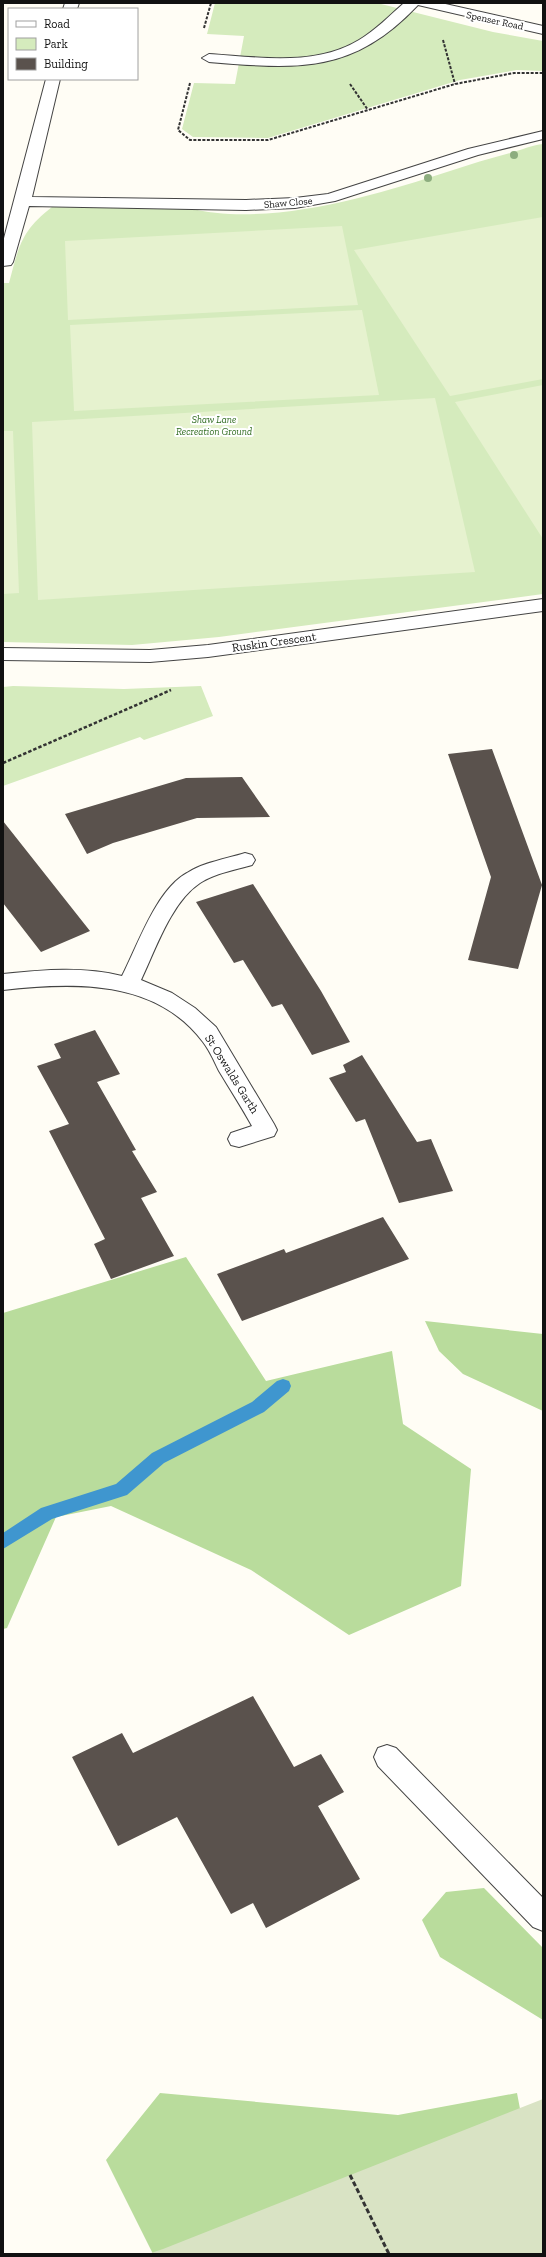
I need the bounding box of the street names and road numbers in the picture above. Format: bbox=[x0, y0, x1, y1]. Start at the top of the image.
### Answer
street label: Spenser Road bbox=[465, 9, 525, 33]
street label: Shaw Close bbox=[263, 195, 313, 211]
street label: Ruskin Crescent bbox=[231, 629, 317, 655]
street label: St Oswalds Garth bbox=[202, 1032, 262, 1116]

